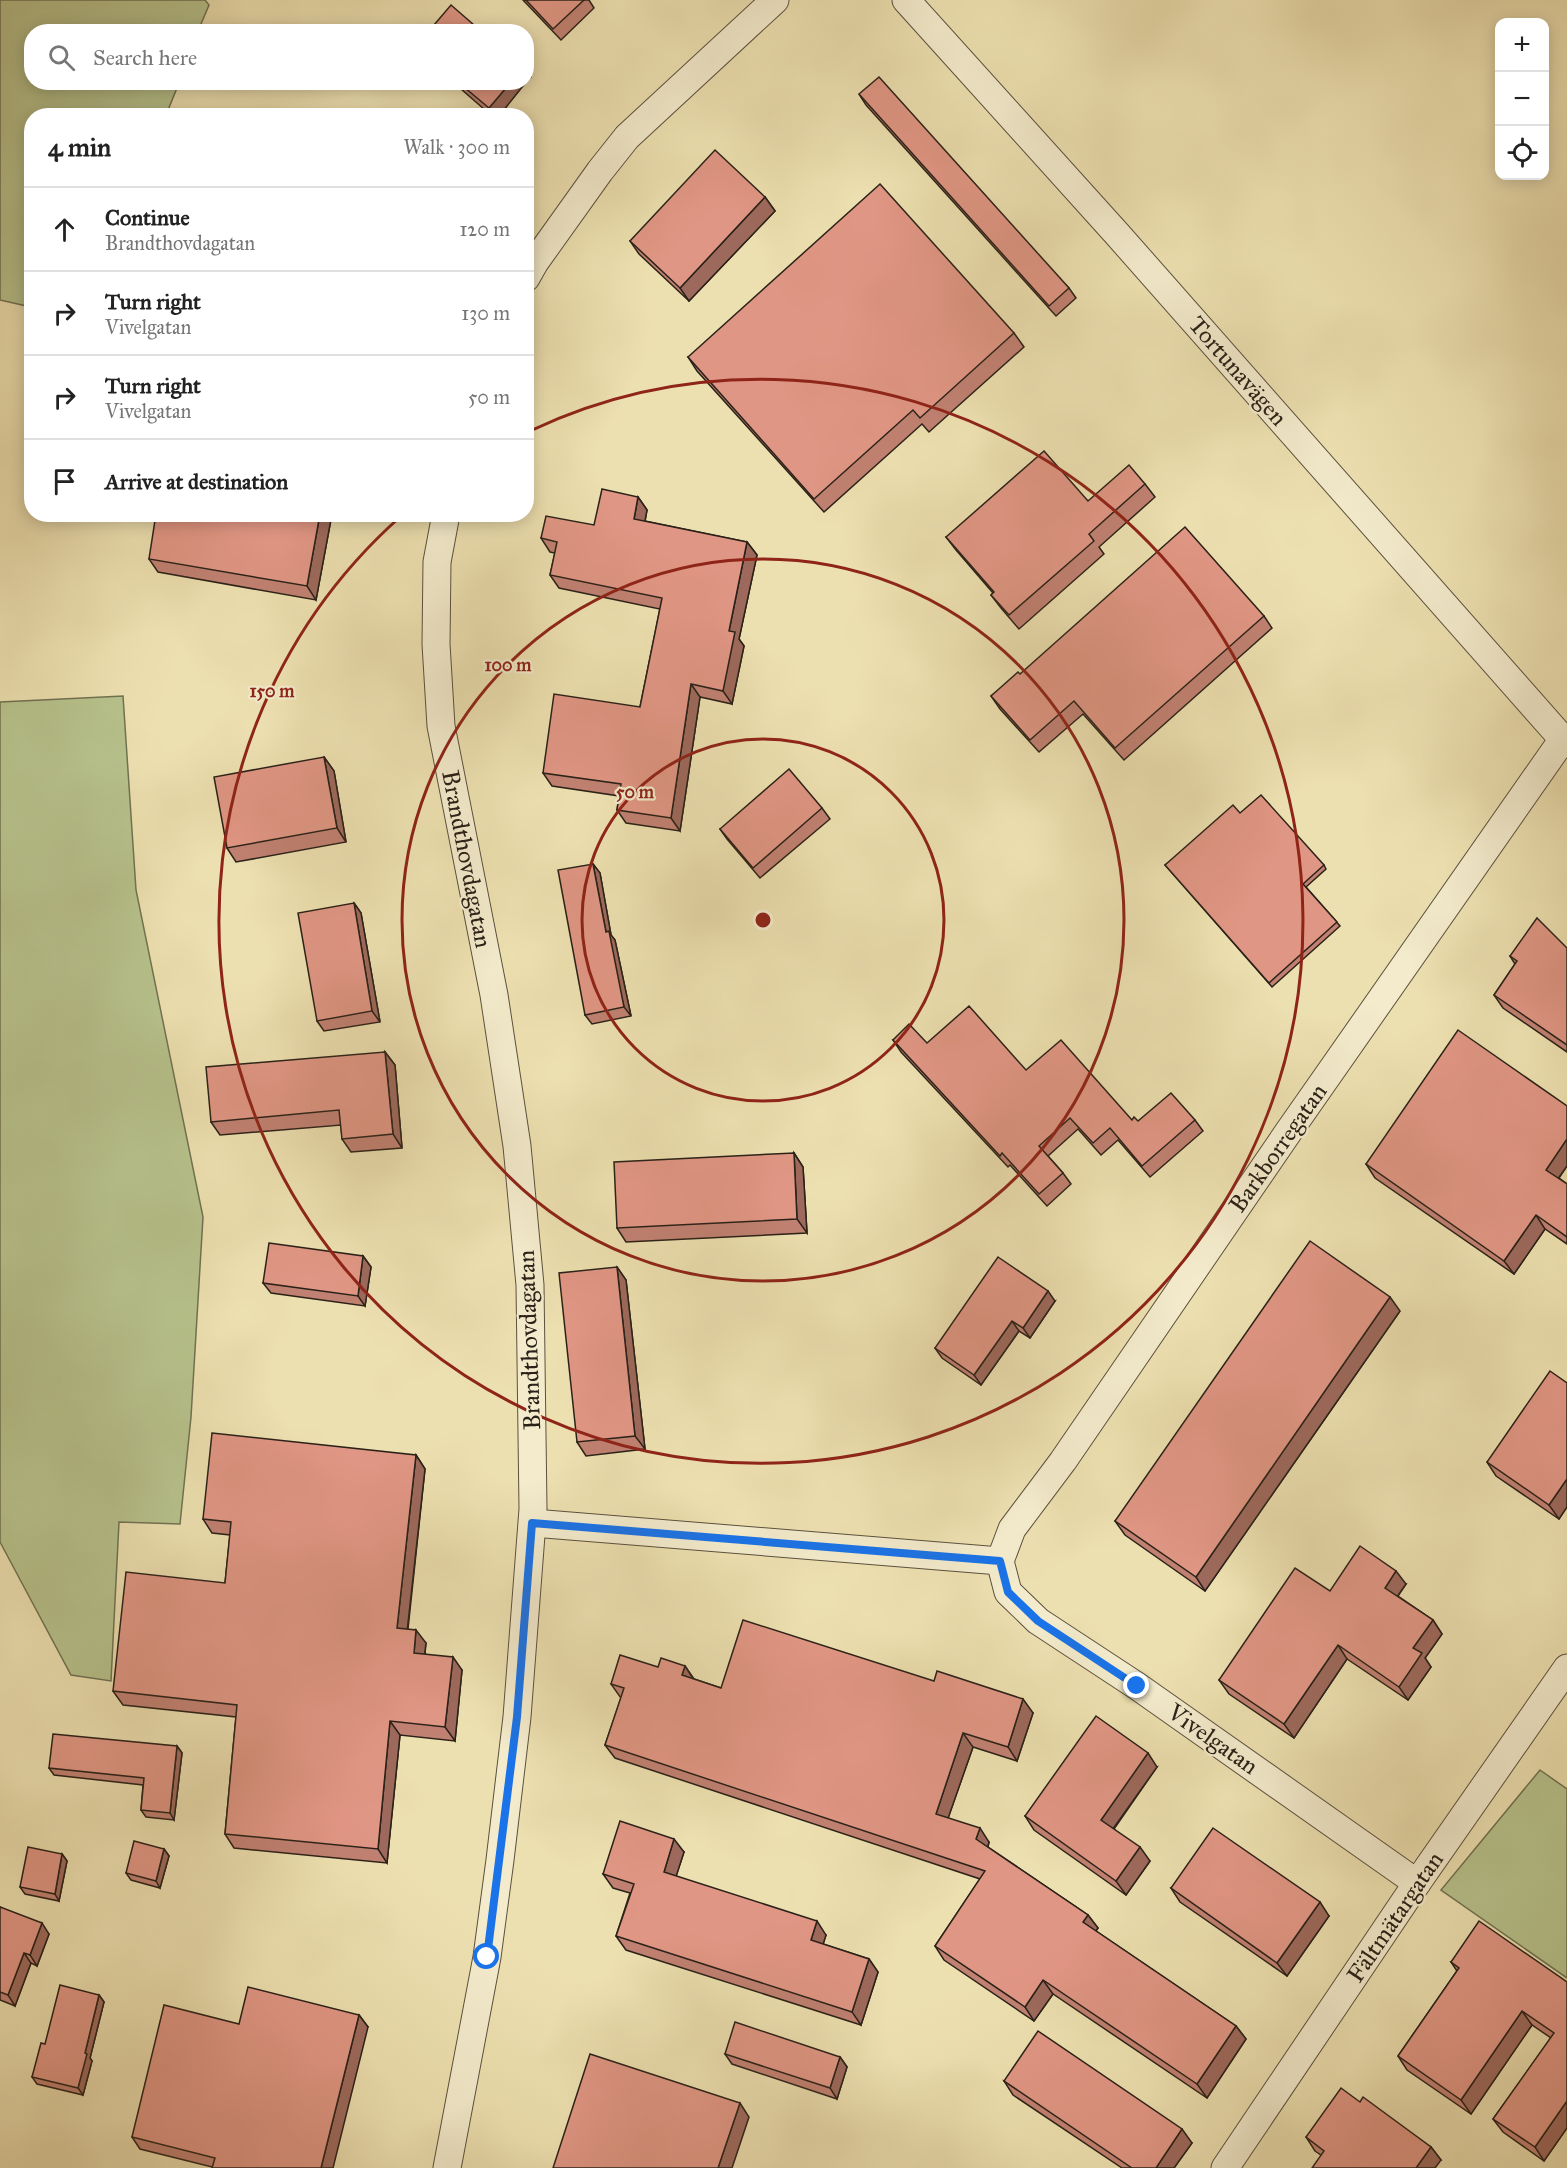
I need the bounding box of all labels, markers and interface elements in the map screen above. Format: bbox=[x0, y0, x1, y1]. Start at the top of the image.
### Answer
map controls bbox=[1495, 18, 1549, 180]
button: + bbox=[1495, 18, 1549, 72]
search box bbox=[24, 24, 534, 90]
icon: search bbox=[45, 41, 78, 74]
text: Search here bbox=[93, 44, 197, 71]
button: − bbox=[1495, 72, 1549, 126]
button: locate bbox=[1495, 126, 1549, 180]
text: 4 min bbox=[48, 131, 111, 163]
text: Walk · 300 m bbox=[403, 135, 510, 159]
text: Continue bbox=[105, 204, 190, 231]
icon: ahead bbox=[48, 213, 81, 246]
text: 120 m bbox=[459, 217, 510, 241]
text: Brandthovdagatan bbox=[105, 231, 255, 255]
text: Turn right bbox=[105, 288, 201, 315]
icon: right bbox=[48, 297, 81, 330]
text: 130 m bbox=[461, 301, 510, 325]
street label: Tortunavägen bbox=[1182, 310, 1294, 432]
text: Vivelgatan bbox=[105, 315, 191, 339]
text: Turn right bbox=[105, 372, 201, 399]
icon: right bbox=[48, 381, 81, 414]
text: 50 m bbox=[468, 385, 510, 409]
text: Vivelgatan bbox=[105, 399, 191, 423]
icon: arrive bbox=[48, 465, 81, 498]
text: Arrive at destination bbox=[105, 468, 288, 495]
text: 100 m bbox=[485, 654, 532, 676]
text: 150 m bbox=[250, 680, 295, 702]
street label: Brandthovdagatan bbox=[435, 768, 499, 950]
text: 50 m bbox=[616, 781, 655, 803]
centre of rings bbox=[753, 910, 773, 930]
street label: Barkborregatan bbox=[1223, 1078, 1333, 1218]
street label: Brandthovdagatan bbox=[511, 1249, 547, 1431]
route end bbox=[1123, 1672, 1149, 1698]
street label: Vivelgatan bbox=[1161, 1696, 1264, 1781]
street label: Fältmätargatan bbox=[1340, 1846, 1450, 1988]
route start bbox=[473, 1943, 499, 1969]

